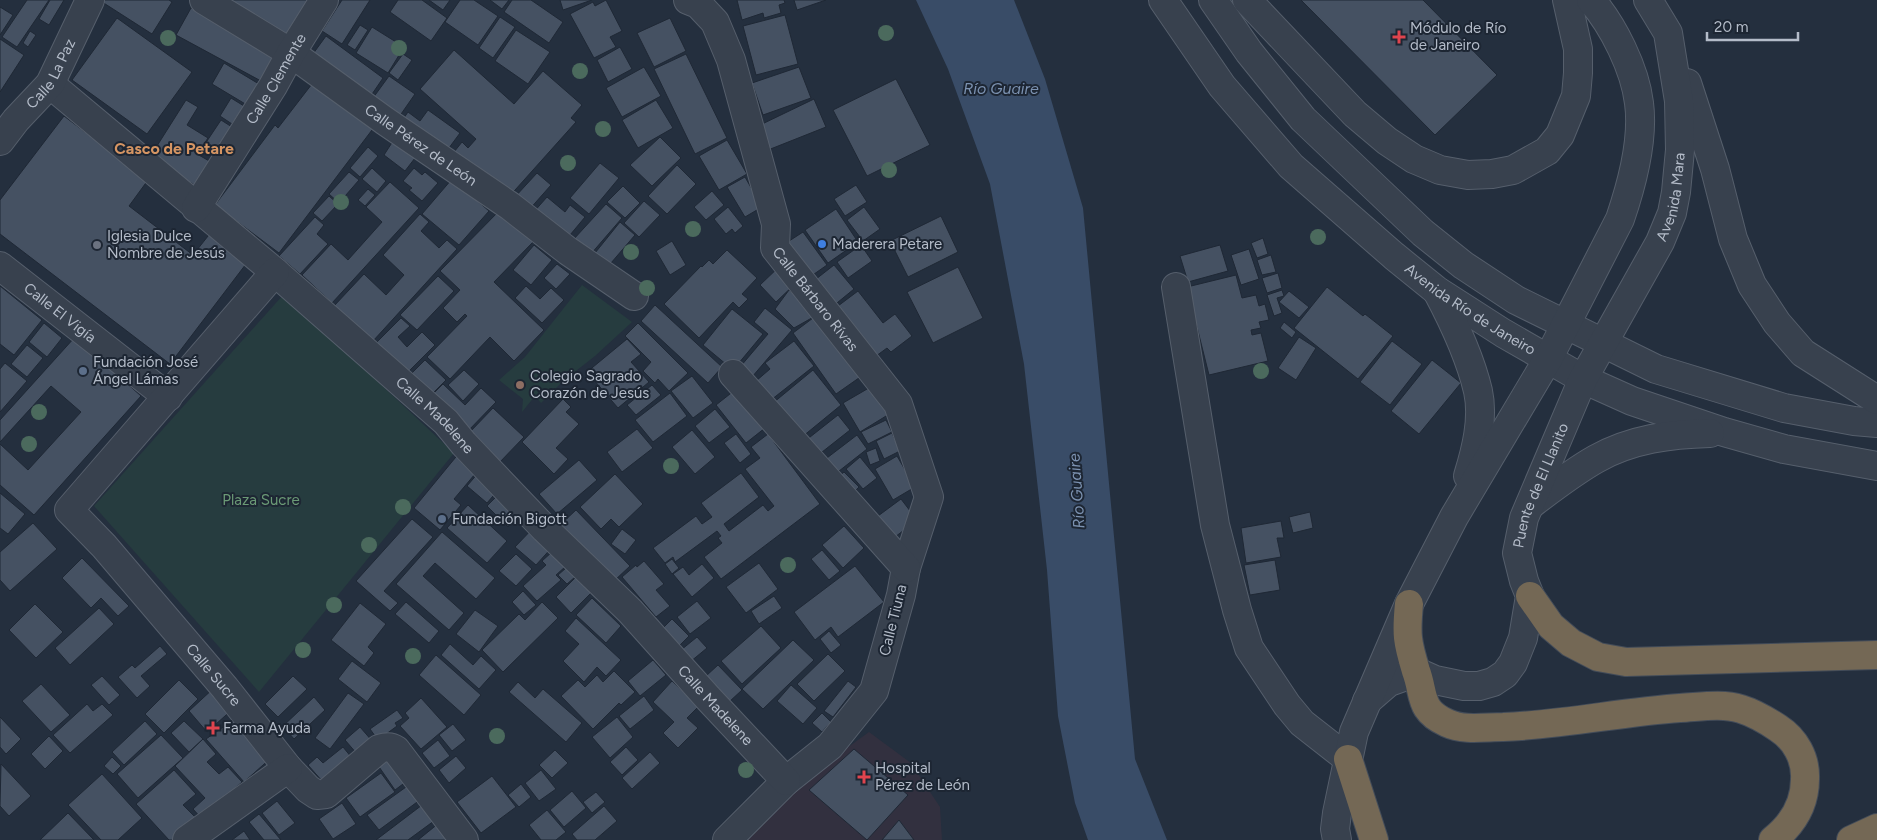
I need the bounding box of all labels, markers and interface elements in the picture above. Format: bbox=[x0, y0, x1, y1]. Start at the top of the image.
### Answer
scale bar bbox=[1707, 10, 1798, 42]
text: 20 m bbox=[1714, 18, 1748, 36]
place label: Módulo de Río de Janeiro bbox=[1410, 19, 1507, 54]
street label: Calle Clemente bbox=[242, 30, 310, 128]
marker: Módulo de Río de Janeiro bbox=[1392, 30, 1406, 44]
street label: Calle La Paz bbox=[22, 36, 79, 113]
water label: Río Guaire bbox=[963, 79, 1039, 98]
street label: Calle Pérez de León bbox=[361, 100, 480, 190]
district label: Casco de Petare bbox=[114, 139, 234, 158]
street label: Avenida Mara bbox=[1652, 152, 1689, 244]
place label: Iglesia Dulce Nombre de Jesús bbox=[107, 227, 225, 262]
place label: Maderera Petare bbox=[832, 235, 942, 253]
marker: Maderera Petare bbox=[816, 238, 828, 250]
marker: Iglesia Dulce Nombre de Jesús bbox=[91, 239, 103, 251]
street label: Calle Bárbaro Rívas bbox=[769, 243, 862, 355]
street label: Avenida Río de Janeiro bbox=[1401, 260, 1539, 359]
street label: Calle El Vigía bbox=[20, 279, 100, 347]
place label: Fundación José Ángel Lámas bbox=[93, 353, 198, 388]
marker: Fundación José Ángel Lámas bbox=[77, 365, 89, 377]
place label: Colegio Sagrado Corazón de Jesús bbox=[530, 367, 649, 402]
street label: Calle Madelene bbox=[392, 373, 478, 458]
marker: Colegio Sagrado Corazón de Jesús bbox=[514, 379, 526, 391]
street label: Puente de El Llanito bbox=[1509, 420, 1572, 549]
water label: Río Guaire bbox=[1064, 452, 1089, 529]
park label: Plaza Sucre bbox=[222, 491, 300, 509]
place label: Fundación Bigott bbox=[452, 510, 567, 528]
marker: Fundación Bigott bbox=[436, 513, 448, 525]
street label: Calle Tiuna bbox=[875, 582, 911, 658]
street label: Calle Sucre bbox=[182, 640, 245, 710]
street label: Calle Madelene bbox=[674, 662, 757, 749]
place label: Farma Ayuda bbox=[223, 719, 311, 737]
marker: Farma Ayuda bbox=[207, 722, 219, 734]
place label: Hospital Pérez de León bbox=[875, 759, 970, 794]
marker: Hospital Pérez de León bbox=[857, 770, 871, 784]

